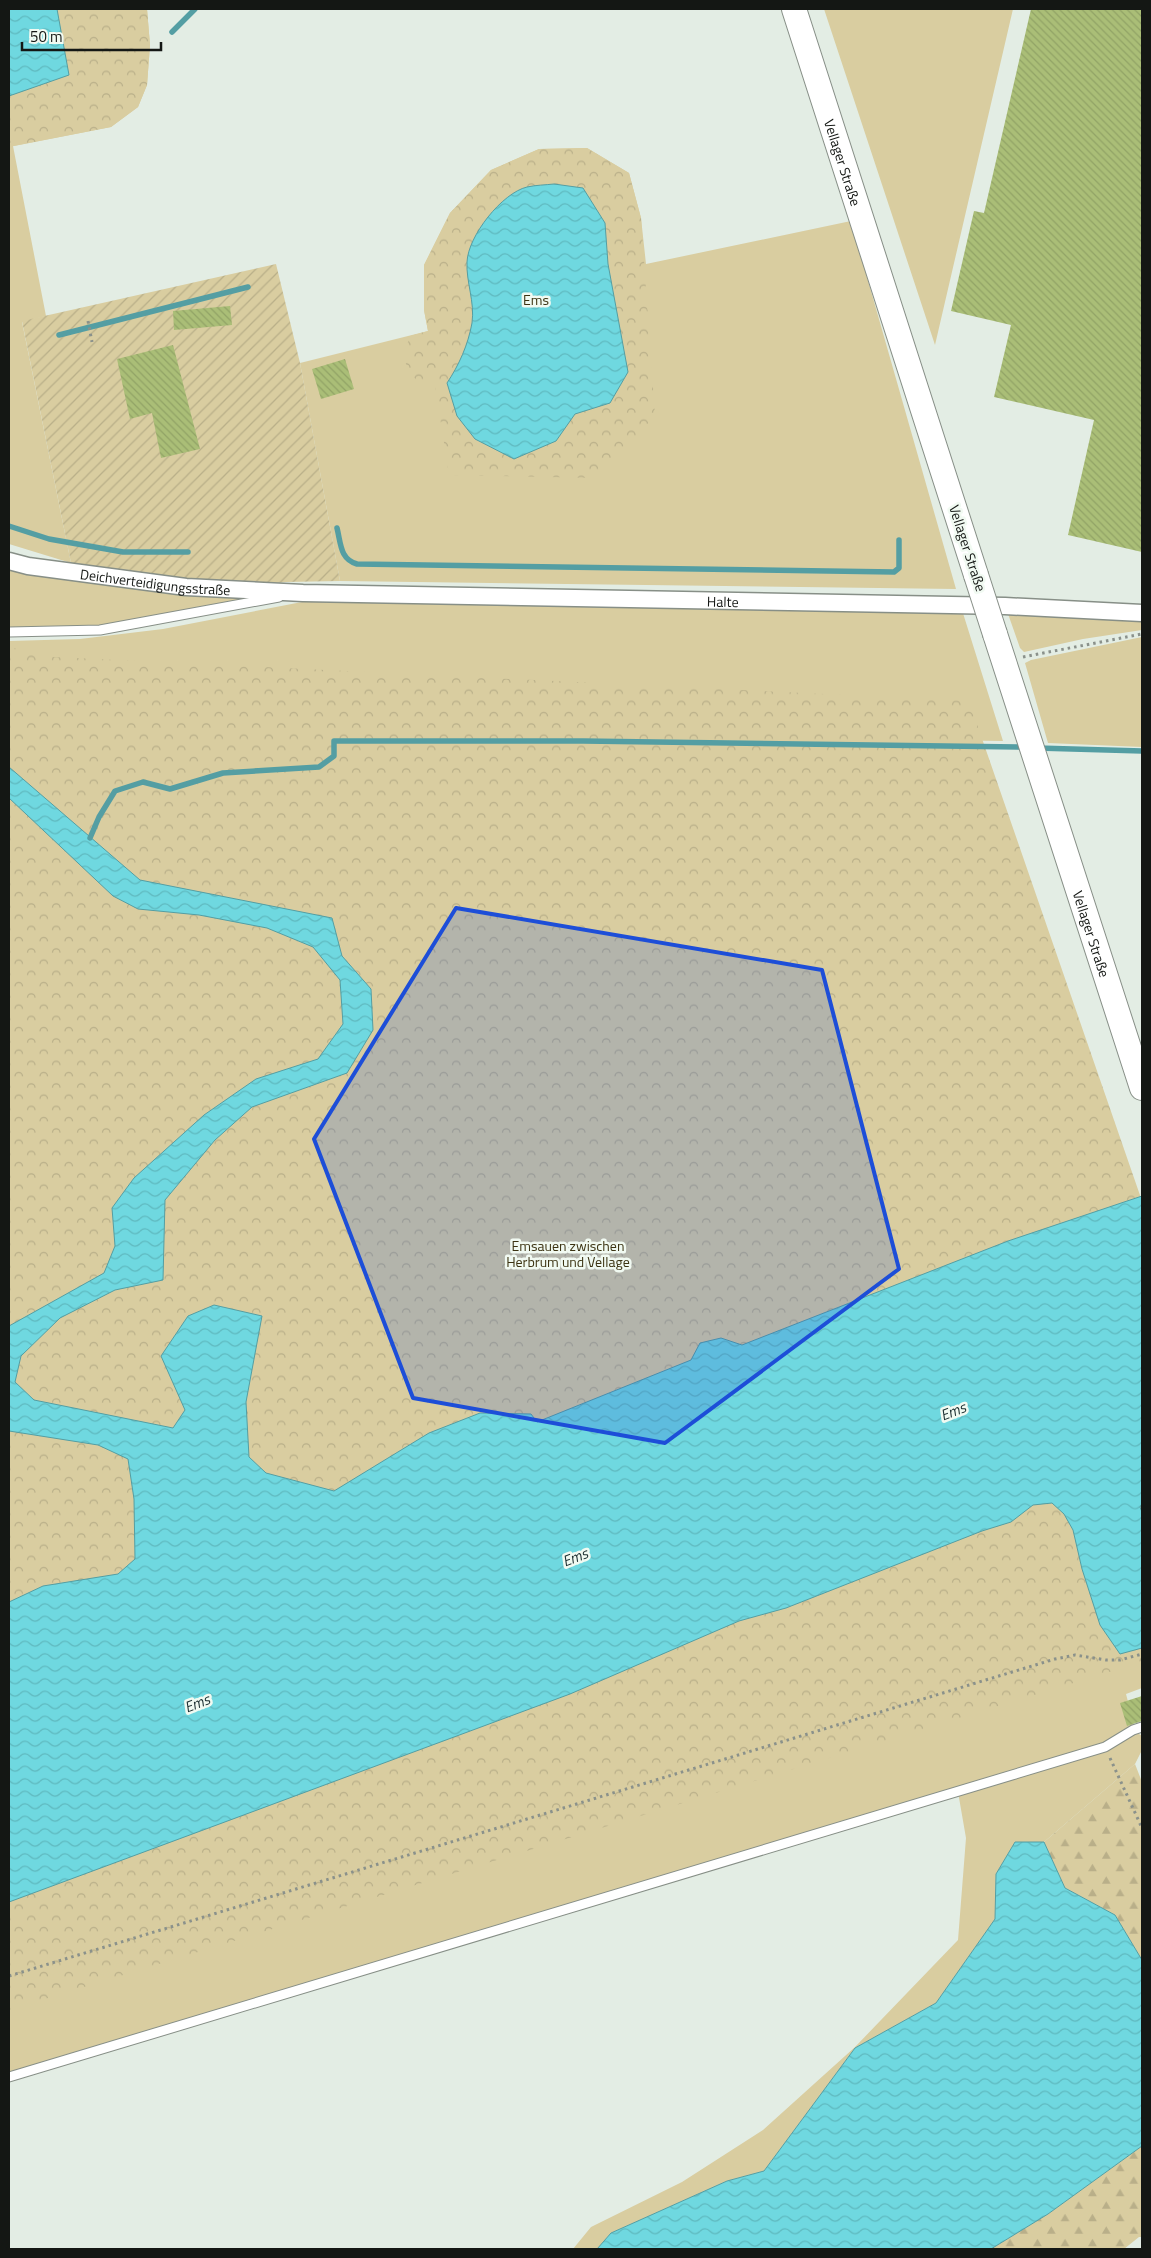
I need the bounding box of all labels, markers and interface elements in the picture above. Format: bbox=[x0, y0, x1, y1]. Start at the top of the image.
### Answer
scale bar bbox=[22, 20, 161, 52]
text: 50 m bbox=[30, 25, 63, 48]
street label: Vellager Straße bbox=[820, 116, 867, 208]
park label: Ems bbox=[523, 289, 549, 310]
street label: Vellager Straße bbox=[944, 502, 992, 594]
street label: Deichverteidigungsstraße bbox=[79, 563, 231, 600]
street label: Halte bbox=[707, 590, 739, 612]
street label: Vellager Straße bbox=[1068, 888, 1116, 980]
park label: Emsauen zwischen Herbrum und Vellage bbox=[506, 1235, 630, 1272]
water label: Ems bbox=[937, 1395, 971, 1426]
water label: Ems bbox=[559, 1541, 593, 1572]
water label: Ems bbox=[181, 1687, 215, 1718]

